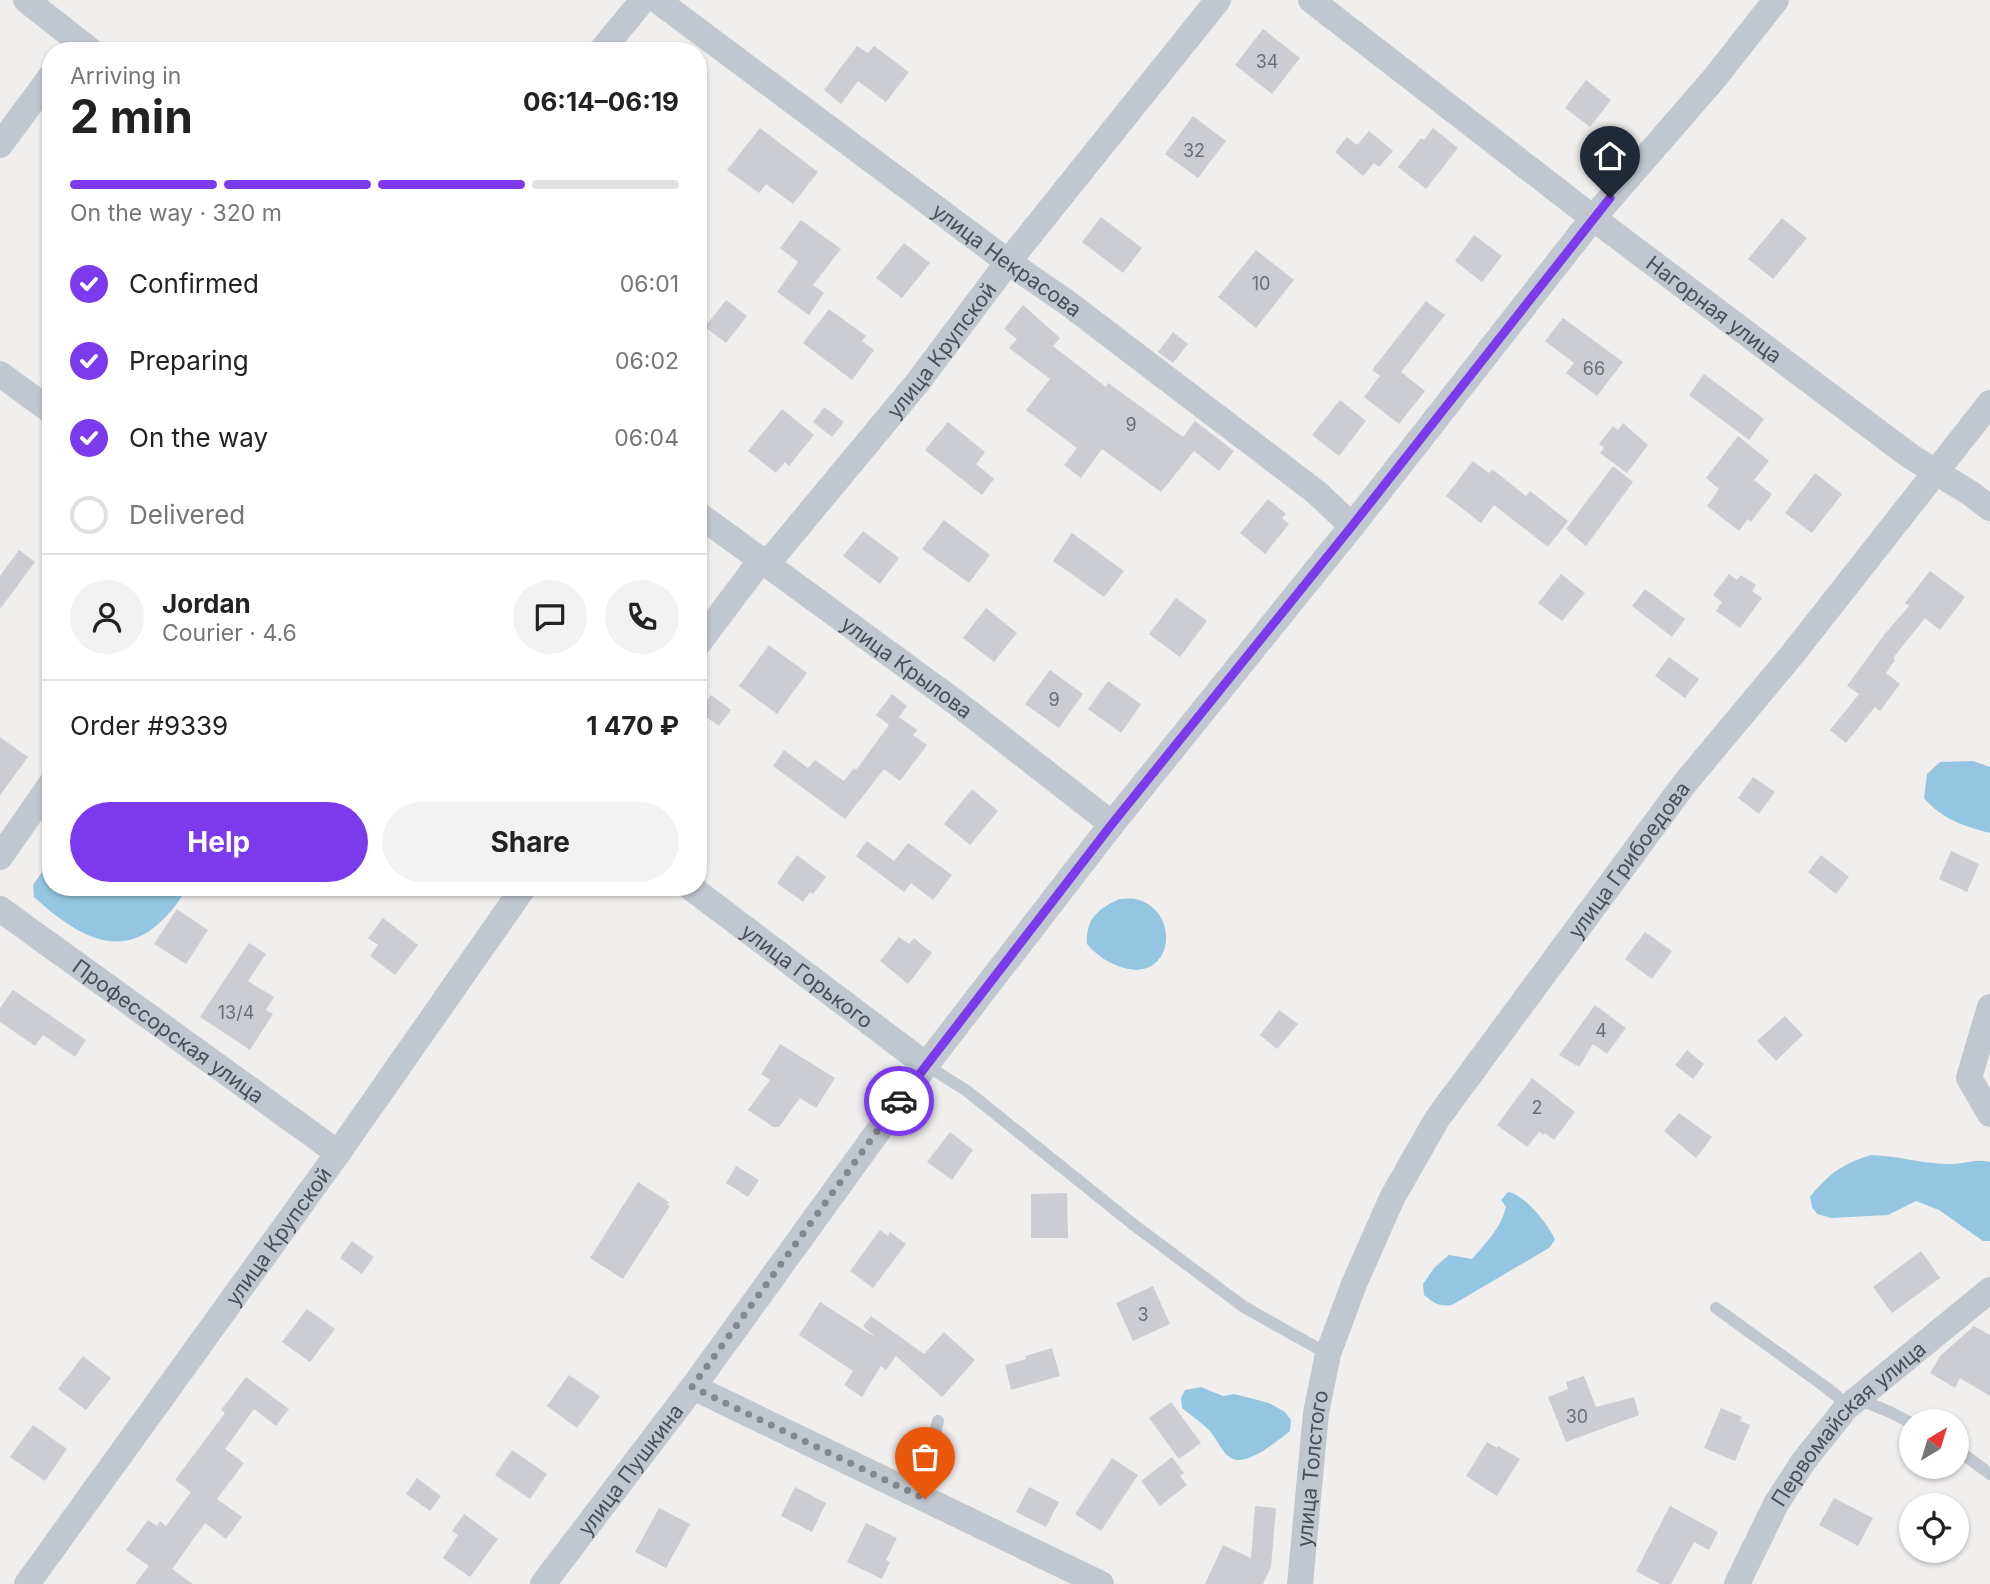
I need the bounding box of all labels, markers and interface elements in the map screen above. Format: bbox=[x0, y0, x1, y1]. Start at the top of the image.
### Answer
house number: 34 bbox=[1256, 51, 1278, 72]
text: Arriving in bbox=[70, 62, 181, 90]
text: 06:14–06:19 bbox=[523, 86, 679, 117]
text: 2 min bbox=[70, 88, 193, 144]
pin bbox=[1580, 126, 1640, 198]
icon: home bbox=[1591, 137, 1629, 175]
house number: 32 bbox=[1183, 140, 1205, 161]
street label: улица Некрасова bbox=[928, 198, 1087, 322]
text: On the way · 320 m bbox=[70, 199, 282, 227]
street label: Нагорная улица bbox=[1641, 250, 1787, 368]
icon: check bbox=[70, 265, 108, 303]
text: Confirmed bbox=[129, 268, 259, 299]
text: 06:01 bbox=[620, 270, 679, 298]
house number: 10 bbox=[1252, 273, 1270, 294]
street label: улица Крупской bbox=[881, 277, 1001, 423]
icon: check bbox=[70, 342, 108, 380]
text: Preparing bbox=[129, 345, 249, 376]
text: 06:02 bbox=[615, 347, 679, 375]
house number: 66 bbox=[1583, 358, 1605, 379]
house number: 9 bbox=[1125, 414, 1137, 435]
icon: check bbox=[70, 419, 108, 457]
text: On the way bbox=[129, 422, 268, 453]
text: 06:04 bbox=[614, 424, 679, 452]
text: Delivered bbox=[129, 499, 245, 530]
button: person bbox=[70, 580, 144, 654]
button: chat bbox=[513, 580, 587, 654]
button: phone bbox=[605, 580, 679, 654]
text: Jordan bbox=[162, 588, 251, 619]
street label: улица Крылова bbox=[837, 611, 978, 723]
text: Courier · 4.6 bbox=[162, 619, 297, 647]
house number: 9 bbox=[1048, 689, 1060, 710]
text: Order #9339 bbox=[70, 710, 228, 741]
text: 1 470 ₽ bbox=[586, 710, 679, 741]
street label: улица Грибоедова bbox=[1562, 776, 1695, 943]
button: Help bbox=[70, 802, 368, 882]
button: Share bbox=[382, 802, 679, 882]
street label: улица Горького bbox=[737, 918, 878, 1033]
street label: Профессорская улица bbox=[68, 953, 269, 1108]
house number: 13/4 bbox=[218, 1002, 254, 1023]
house number: 4 bbox=[1595, 1020, 1607, 1041]
courier bbox=[864, 1066, 934, 1136]
icon: car bbox=[880, 1082, 918, 1120]
house number: 2 bbox=[1532, 1097, 1542, 1118]
street label: улица Крупской bbox=[220, 1162, 336, 1310]
house number: 3 bbox=[1137, 1304, 1149, 1325]
street label: Первомайская улица bbox=[1765, 1336, 1931, 1511]
street label: улица Толстого bbox=[1291, 1388, 1333, 1548]
street label: улица Пушкина bbox=[572, 1399, 688, 1540]
house number: 30 bbox=[1566, 1406, 1588, 1427]
north arrow bbox=[1899, 1409, 1969, 1479]
map controls bbox=[1899, 1409, 1969, 1563]
pin bbox=[895, 1427, 955, 1499]
icon: bag bbox=[906, 1438, 944, 1476]
button: locate bbox=[1899, 1493, 1969, 1563]

